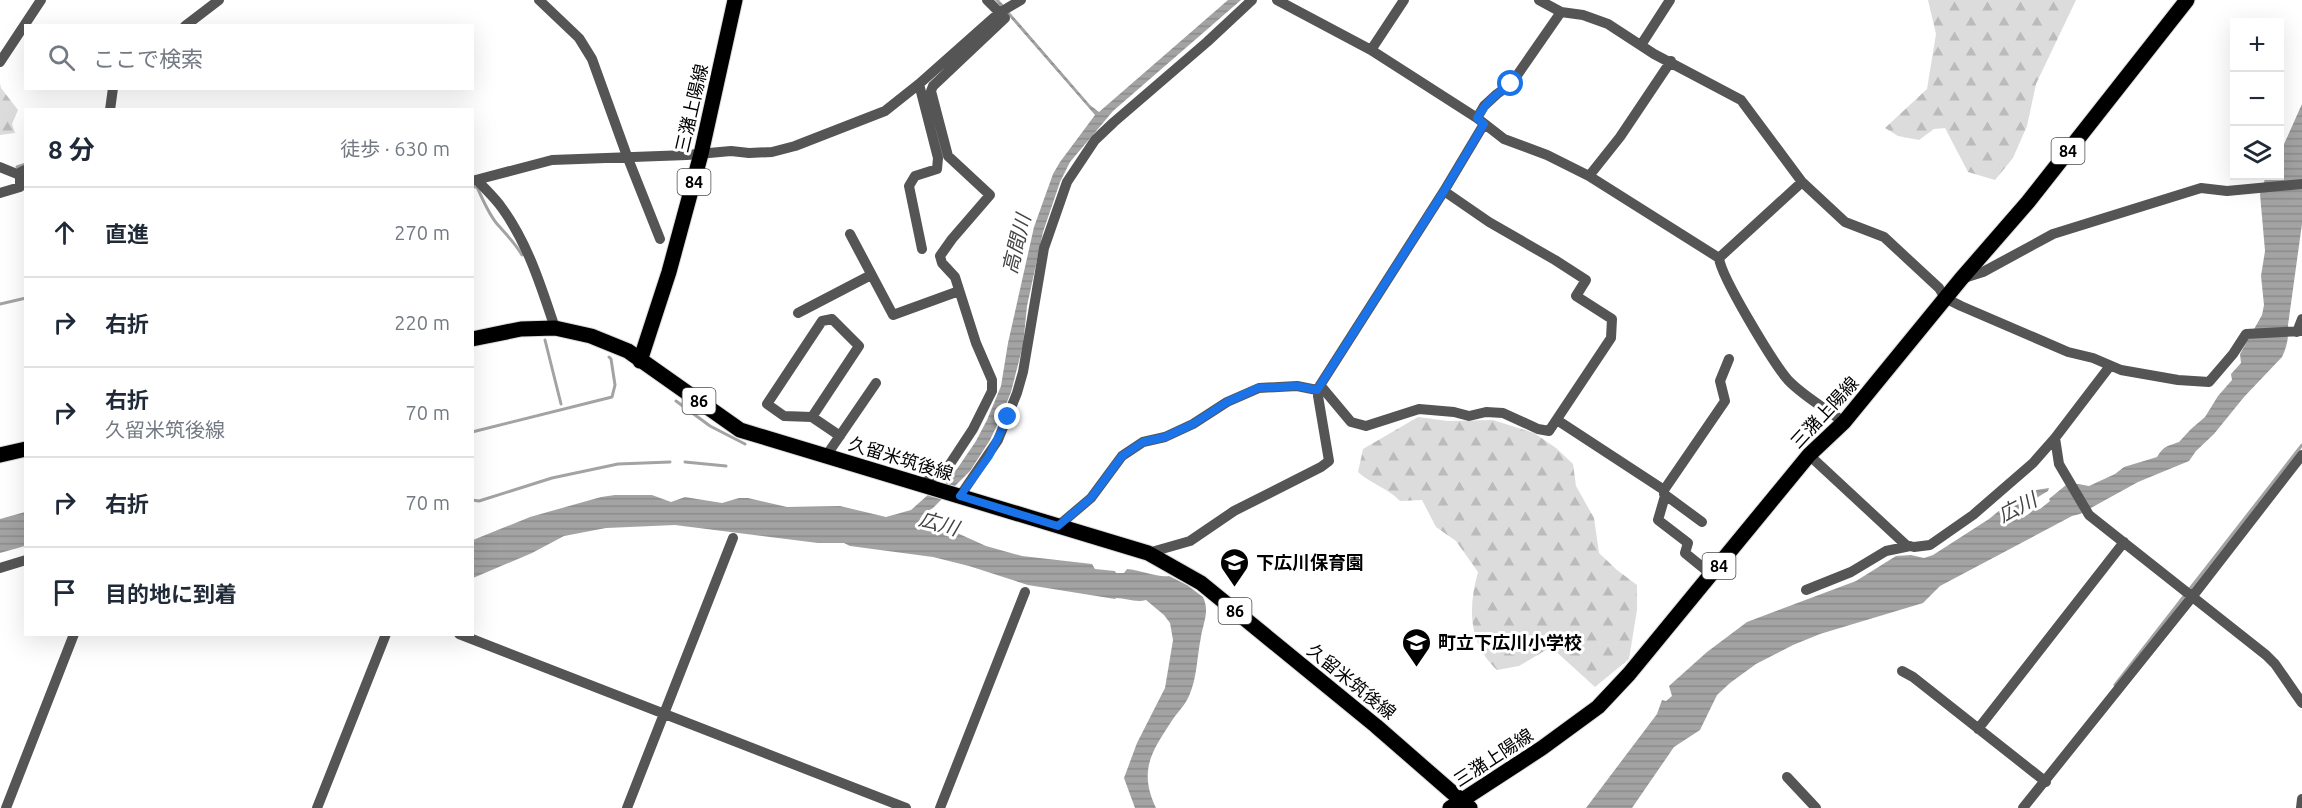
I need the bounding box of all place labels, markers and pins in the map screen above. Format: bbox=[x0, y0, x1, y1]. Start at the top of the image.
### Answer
school or university icon: 下広川保育園 bbox=[1219, 546, 1251, 588]
place label: 下広川保育園 bbox=[1256, 552, 1364, 572]
school or university icon: 町立下広川小学校 bbox=[1401, 626, 1433, 668]
place label: 町立下広川小学校 bbox=[1438, 632, 1582, 652]

